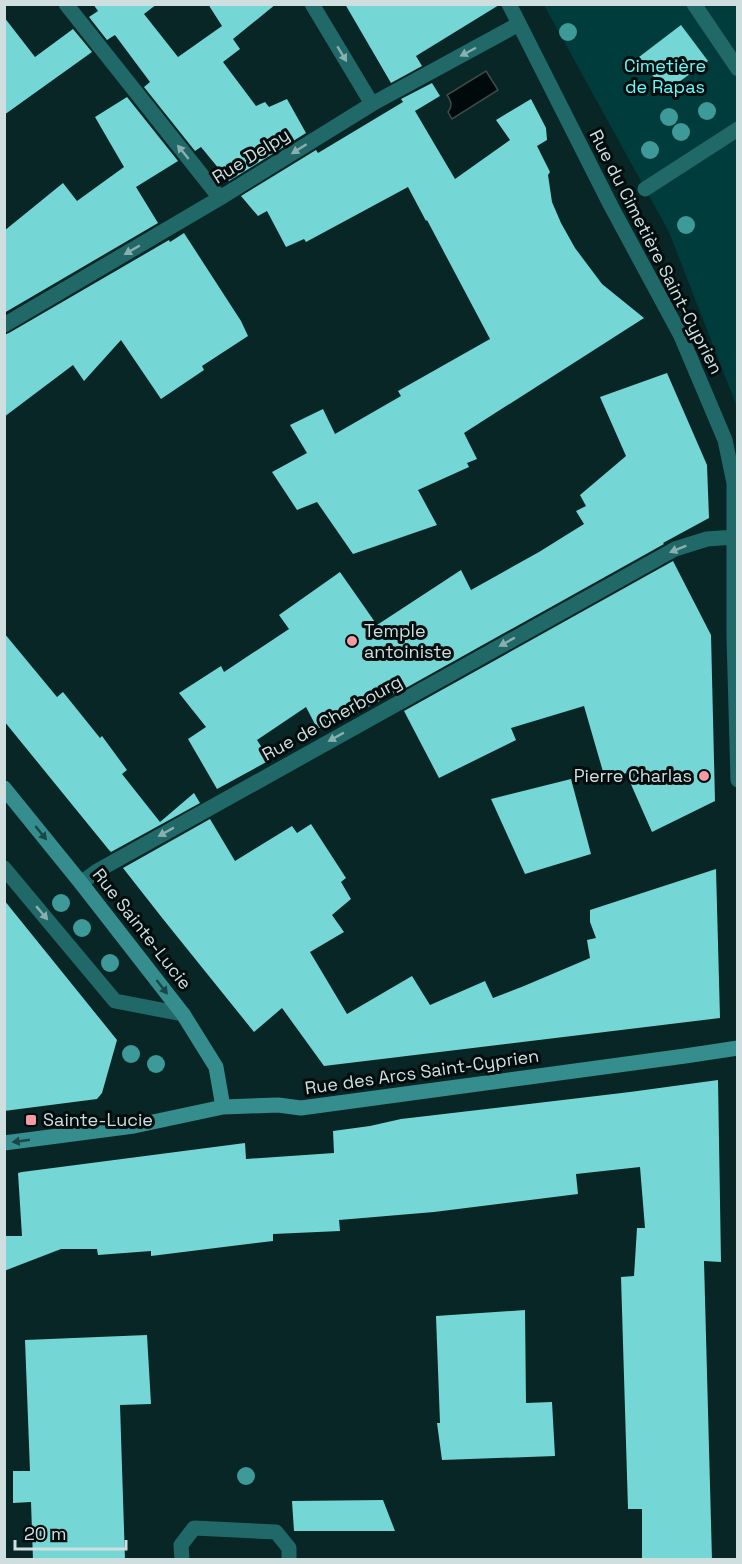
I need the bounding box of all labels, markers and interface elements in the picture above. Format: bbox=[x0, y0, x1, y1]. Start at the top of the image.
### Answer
one-way arrow bbox=[336, 46, 347, 62]
one-way arrow bbox=[459, 47, 476, 57]
park label: Cimetière de Rapas bbox=[624, 54, 706, 98]
street label: Rue Delpy bbox=[208, 123, 294, 188]
street label: Rue du Cimetière Saint-Cyprien bbox=[585, 126, 728, 378]
one-way arrow bbox=[177, 144, 190, 160]
one-way arrow bbox=[291, 144, 307, 155]
one-way arrow bbox=[123, 245, 140, 255]
one-way arrow bbox=[668, 544, 686, 554]
place label: Temple antoiniste bbox=[364, 619, 452, 663]
marker: Temple antoiniste bbox=[345, 634, 359, 648]
one-way arrow bbox=[499, 637, 515, 648]
street label: Rue de Cherbourg bbox=[258, 670, 406, 766]
one-way arrow bbox=[328, 732, 345, 742]
place label: Pierre Charlas bbox=[574, 764, 692, 787]
marker: Pierre Charlas bbox=[697, 769, 711, 783]
one-way arrow bbox=[35, 825, 48, 841]
one-way arrow bbox=[157, 827, 174, 837]
street label: Rue Sainte-Lucie bbox=[88, 863, 197, 994]
one-way arrow bbox=[35, 905, 48, 921]
one-way arrow bbox=[155, 979, 167, 994]
street label: Rue des Arcs Saint-Cyprien bbox=[303, 1044, 541, 1099]
place label: Sainte-Lucie bbox=[43, 1108, 153, 1131]
marker: Sainte-Lucie bbox=[24, 1113, 38, 1127]
one-way arrow bbox=[11, 1136, 30, 1145]
scale bar bbox=[15, 1513, 126, 1551]
text: 20 m bbox=[24, 1522, 67, 1545]

